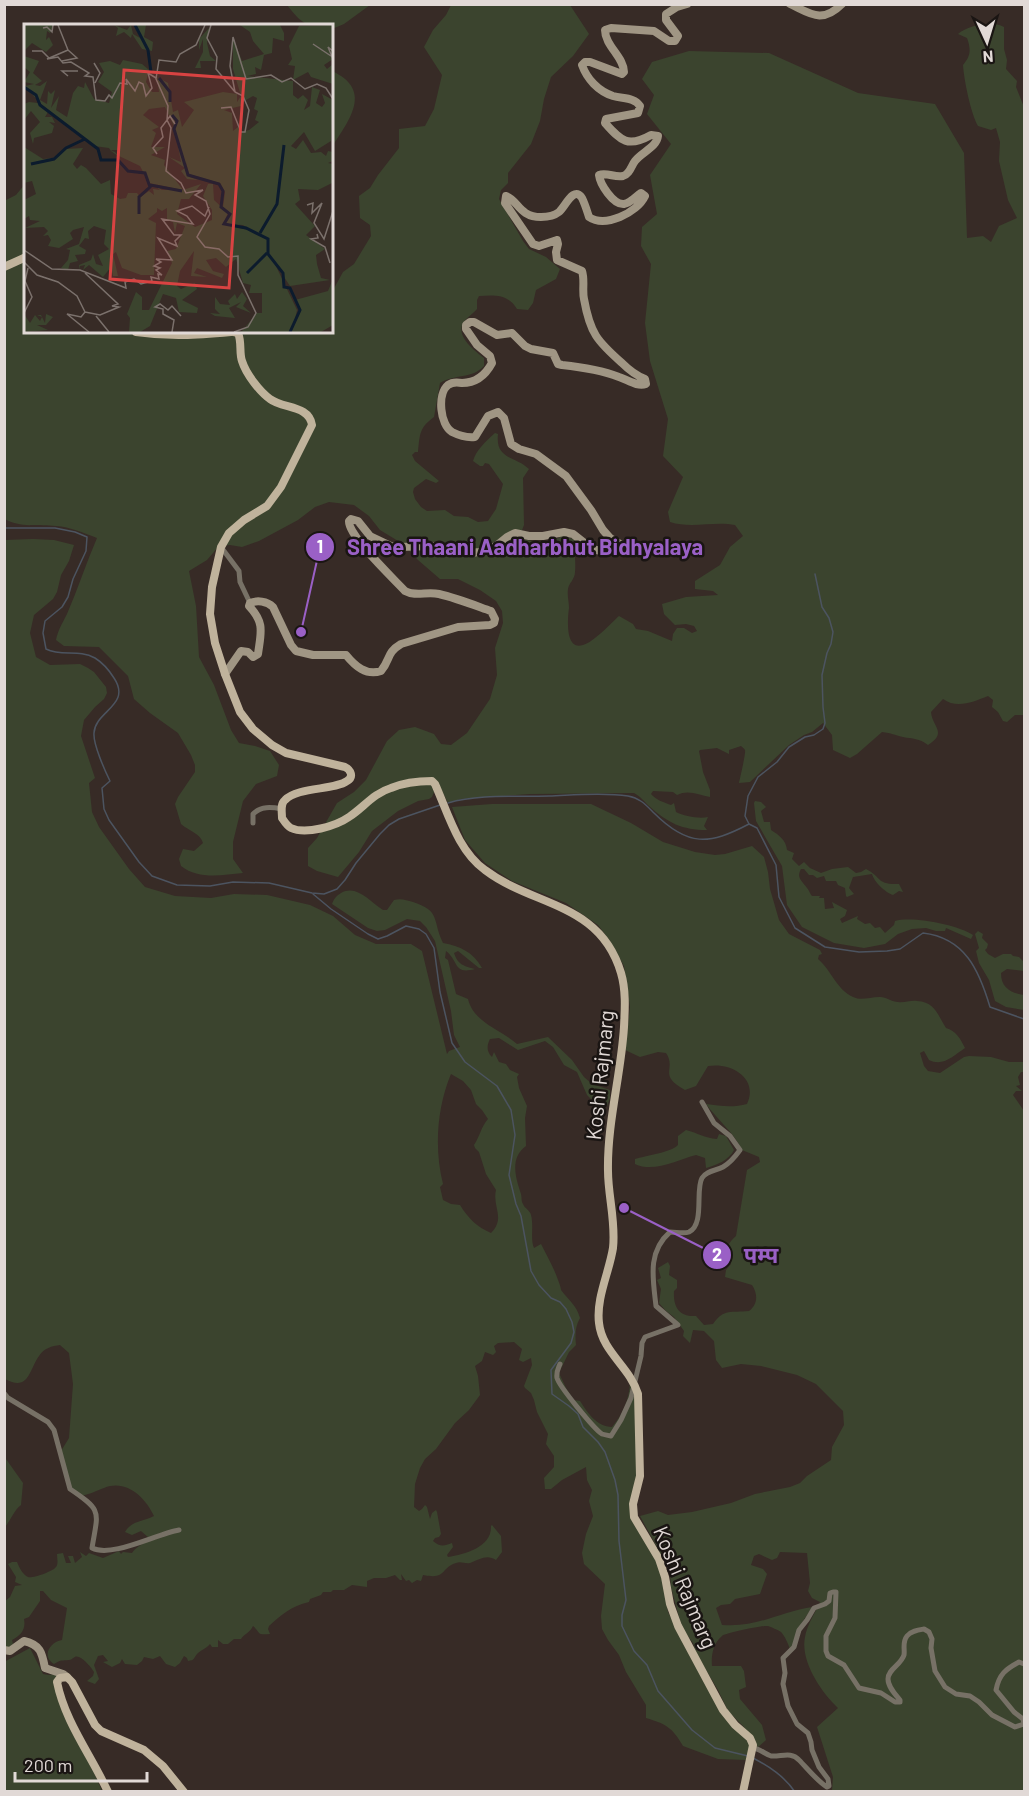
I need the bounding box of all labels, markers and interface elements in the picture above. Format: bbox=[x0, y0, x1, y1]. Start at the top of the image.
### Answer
north arrow bbox=[957, 12, 1017, 72]
inset map bbox=[24, 24, 333, 333]
text: N bbox=[982, 48, 994, 67]
callout: Shree Thaani Aadharbhut Bidhyalaya bbox=[305, 527, 715, 567]
text: Shree Thaani Aadharbhut Bidhyalaya bbox=[347, 533, 703, 559]
text: 1 bbox=[317, 535, 323, 557]
street label: Koshi Rajmarg bbox=[580, 1009, 618, 1141]
callout: पम्प bbox=[702, 1235, 790, 1275]
text: पम्प bbox=[744, 1241, 779, 1267]
text: 2 bbox=[712, 1243, 722, 1265]
street label: Koshi Rajmarg bbox=[649, 1522, 723, 1652]
scale bar bbox=[15, 1745, 147, 1783]
text: 200 m bbox=[24, 1754, 72, 1776]

